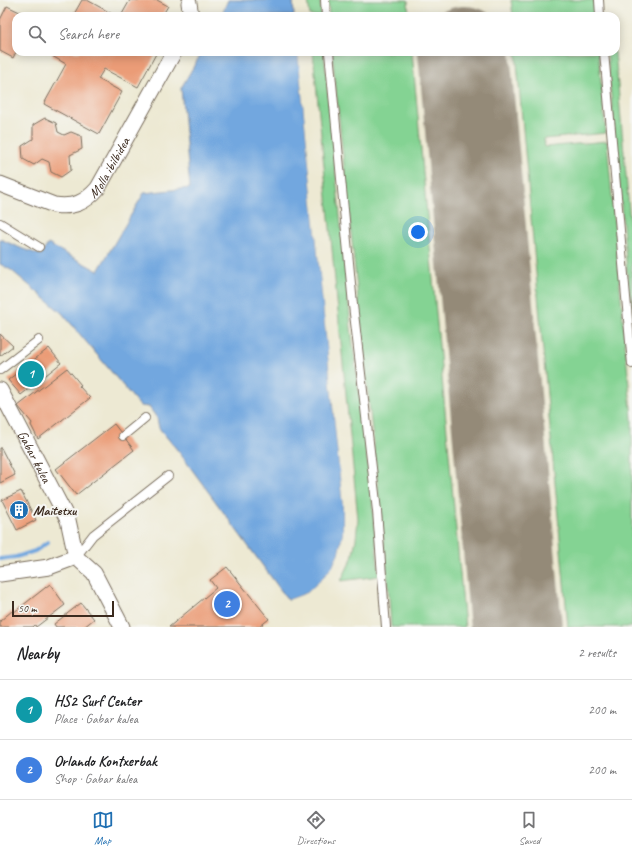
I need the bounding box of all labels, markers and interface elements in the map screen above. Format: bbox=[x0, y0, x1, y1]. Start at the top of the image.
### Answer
search box bbox=[12, 12, 620, 56]
icon: search bbox=[26, 23, 48, 45]
text: Search here bbox=[58, 25, 119, 44]
street label: Molla ibilbidea bbox=[85, 134, 134, 202]
your location bbox=[408, 222, 428, 242]
pin: 1 bbox=[18, 359, 44, 389]
street label: Gabar kalea bbox=[14, 428, 56, 487]
building icon: Maitetxu bbox=[8, 499, 30, 521]
place label: Maitetxu bbox=[33, 502, 78, 519]
pin: 2 bbox=[214, 589, 240, 619]
scale bar bbox=[12, 599, 114, 618]
text: 50 m bbox=[18, 601, 37, 615]
text: Nearby bbox=[16, 643, 59, 664]
text: 2 results bbox=[578, 645, 616, 661]
text: HS2 Surf Center bbox=[54, 692, 141, 711]
text: 1 bbox=[26, 702, 32, 718]
text: 200 m bbox=[588, 702, 616, 718]
text: Place · Gabar kalea bbox=[54, 711, 138, 727]
text: Orlando Kontxerbak bbox=[54, 752, 157, 771]
text: 2 bbox=[26, 762, 32, 778]
text: 200 m bbox=[588, 762, 616, 778]
text: Shop · Gabar kalea bbox=[54, 771, 137, 787]
tab: Map bbox=[92, 809, 114, 847]
tab: Directions bbox=[297, 809, 335, 847]
tab: Saved bbox=[518, 809, 540, 847]

